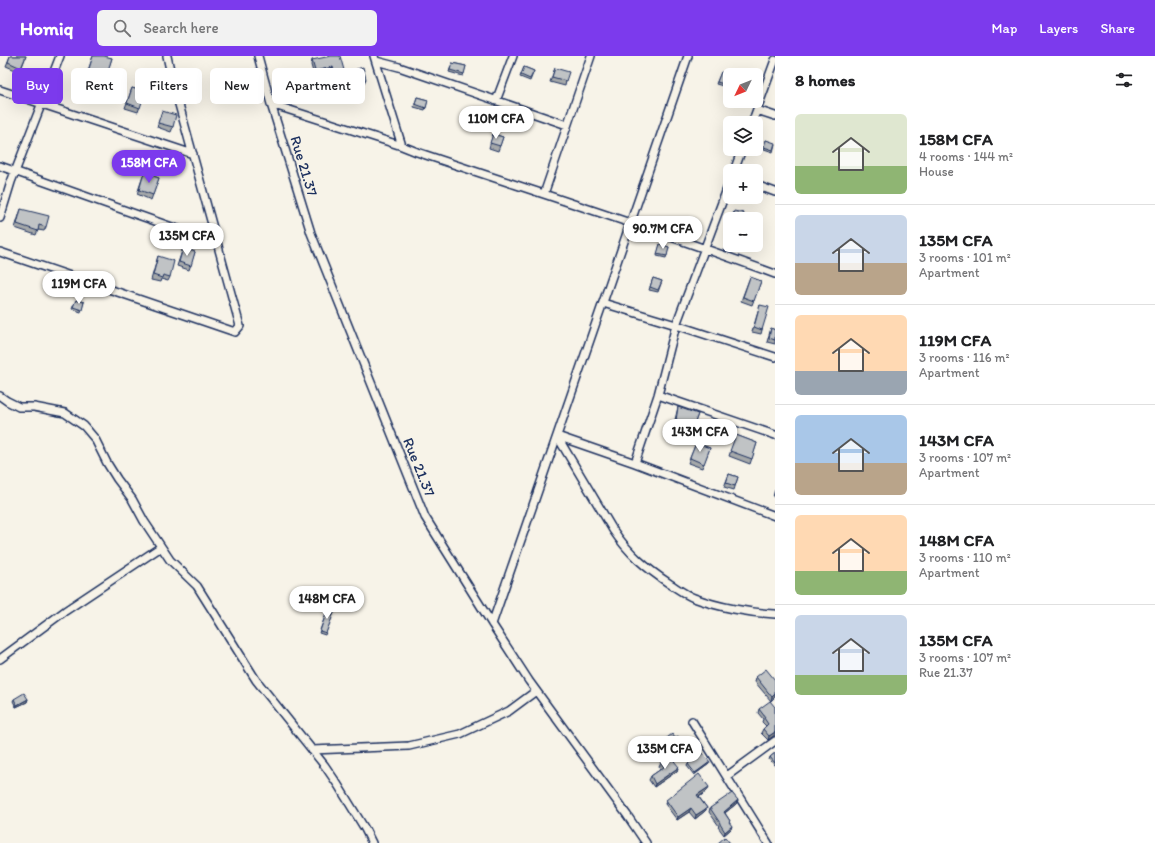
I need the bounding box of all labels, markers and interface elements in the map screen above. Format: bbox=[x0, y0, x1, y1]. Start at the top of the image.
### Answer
search box bbox=[97, 10, 377, 46]
text: Homiq bbox=[20, 17, 73, 40]
icon: search bbox=[111, 17, 133, 39]
text: Search here bbox=[143, 19, 219, 37]
text: Map bbox=[992, 20, 1017, 37]
text: Layers bbox=[1039, 20, 1078, 37]
text: Share bbox=[1100, 20, 1135, 37]
chip: Buy bbox=[12, 68, 63, 104]
chip: Rent bbox=[71, 68, 127, 104]
chip: Filters bbox=[135, 68, 202, 104]
chip: New bbox=[210, 68, 264, 104]
chip: Apartment bbox=[272, 68, 365, 104]
north arrow bbox=[723, 68, 763, 108]
map controls bbox=[723, 68, 763, 252]
icon: filters bbox=[1113, 69, 1135, 91]
text: 8 homes bbox=[795, 70, 855, 90]
pin: 110M CFA bbox=[455, 106, 537, 140]
text: 110M CFA bbox=[468, 111, 524, 126]
button: layers bbox=[723, 116, 763, 156]
text: 158M CFA bbox=[919, 129, 993, 149]
icon: home bbox=[827, 130, 875, 178]
street label: Rue 21.37 bbox=[286, 134, 322, 199]
text: 4 rooms · 144 m² bbox=[919, 149, 1013, 164]
pin: 158M CFA bbox=[108, 150, 190, 184]
text: 158M CFA bbox=[121, 155, 177, 170]
button: + bbox=[723, 164, 763, 204]
text: House bbox=[919, 164, 954, 179]
button: − bbox=[723, 212, 763, 252]
pin: 90.7M CFA bbox=[617, 216, 709, 250]
text: 90.7M CFA bbox=[633, 221, 693, 236]
pin: 135M CFA bbox=[146, 223, 228, 257]
text: 135M CFA bbox=[159, 228, 215, 243]
text: 135M CFA bbox=[919, 230, 993, 250]
icon: home bbox=[827, 231, 875, 279]
text: 3 rooms · 101 m² bbox=[919, 250, 1011, 265]
text: Apartment bbox=[919, 265, 980, 280]
pin: 119M CFA bbox=[38, 271, 120, 305]
text: 119M CFA bbox=[51, 276, 107, 291]
text: 119M CFA bbox=[919, 330, 991, 350]
icon: home bbox=[827, 331, 875, 379]
text: 3 rooms · 116 m² bbox=[919, 350, 1010, 365]
text: Apartment bbox=[919, 365, 980, 380]
pin: 143M CFA bbox=[659, 419, 741, 453]
text: 143M CFA bbox=[671, 424, 729, 439]
text: 143M CFA bbox=[919, 430, 994, 450]
icon: home bbox=[827, 431, 875, 479]
street label: Rue 21.37 bbox=[399, 435, 439, 500]
text: 3 rooms · 107 m² bbox=[919, 450, 1011, 465]
text: Apartment bbox=[919, 465, 980, 480]
text: 148M CFA bbox=[919, 530, 994, 550]
icon: home bbox=[827, 531, 875, 579]
text: 3 rooms · 110 m² bbox=[919, 550, 1011, 565]
text: Apartment bbox=[919, 565, 980, 580]
pin: 148M CFA bbox=[286, 586, 368, 620]
text: 148M CFA bbox=[298, 591, 356, 606]
text: 135M CFA bbox=[919, 630, 993, 650]
icon: home bbox=[827, 631, 875, 679]
text: 3 rooms · 107 m² bbox=[919, 650, 1011, 665]
text: Rue 21.37 bbox=[919, 665, 973, 680]
pin: 135M CFA bbox=[624, 736, 706, 770]
text: 135M CFA bbox=[637, 741, 693, 756]

